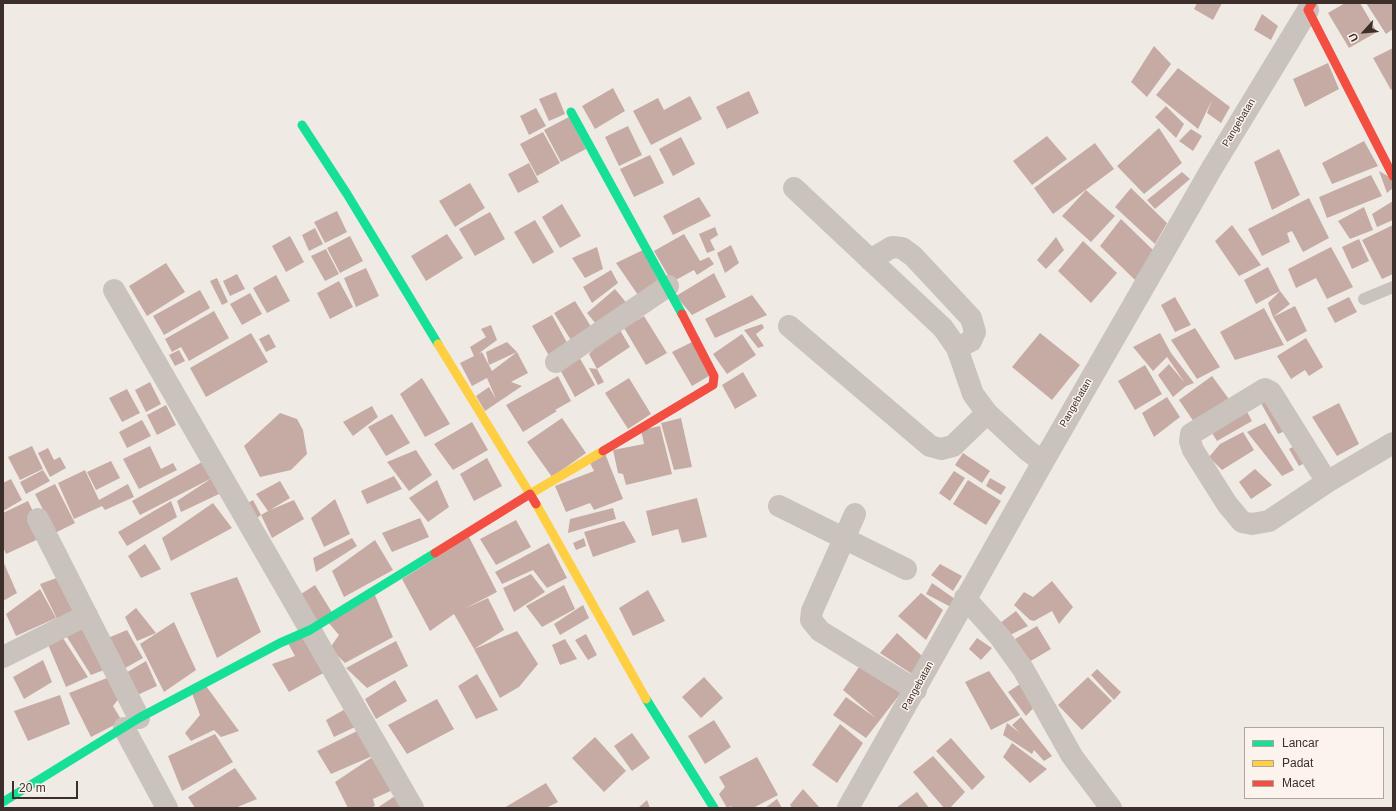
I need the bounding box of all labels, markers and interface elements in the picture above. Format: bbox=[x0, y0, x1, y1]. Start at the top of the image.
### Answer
north arrow bbox=[1344, 12, 1384, 52]
text: U bbox=[1346, 31, 1360, 44]
street label: Pangebatan bbox=[1220, 97, 1258, 149]
street label: Pangebatan bbox=[1057, 377, 1095, 429]
street label: Pangebatan bbox=[900, 660, 936, 712]
legend bbox=[1244, 727, 1384, 799]
text: Lancar bbox=[1282, 736, 1319, 750]
text: Padat bbox=[1282, 756, 1313, 770]
scale bar bbox=[14, 773, 80, 799]
text: Macet bbox=[1282, 776, 1315, 790]
text: 20 m bbox=[19, 781, 46, 795]

